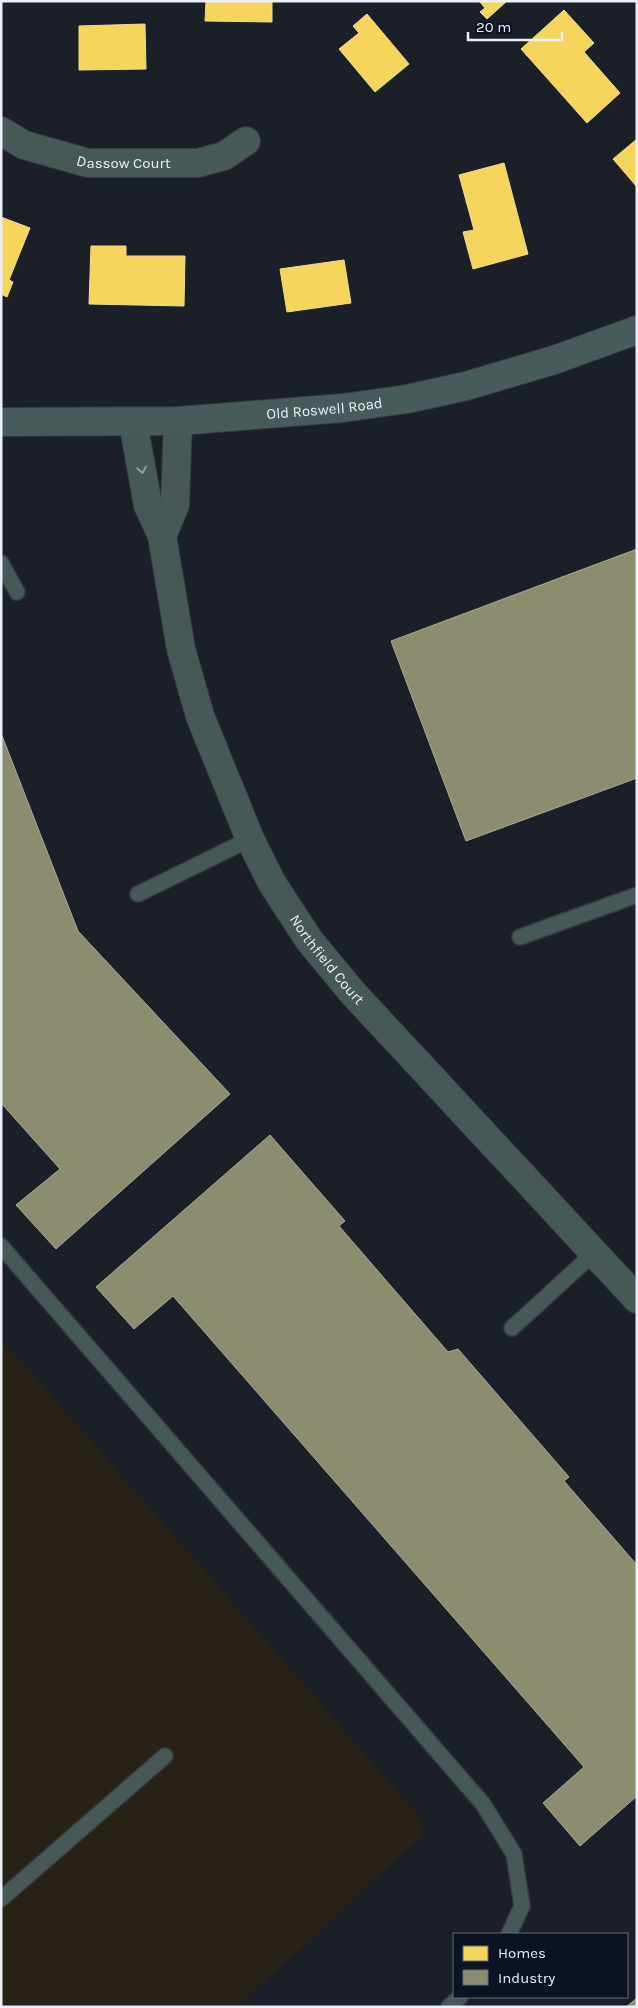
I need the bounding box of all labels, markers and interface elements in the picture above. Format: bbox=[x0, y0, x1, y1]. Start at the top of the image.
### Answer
scale bar bbox=[468, 10, 562, 42]
text: 20 m bbox=[476, 18, 511, 36]
street label: Dassow Court bbox=[74, 151, 171, 172]
street label: Old Roswell Road bbox=[266, 394, 384, 423]
one-way arrow bbox=[136, 465, 146, 474]
street label: Northfield Court bbox=[286, 911, 368, 1009]
legend bbox=[453, 1933, 628, 1998]
text: Homes bbox=[498, 1944, 546, 1962]
text: Industry bbox=[498, 1969, 555, 1987]

